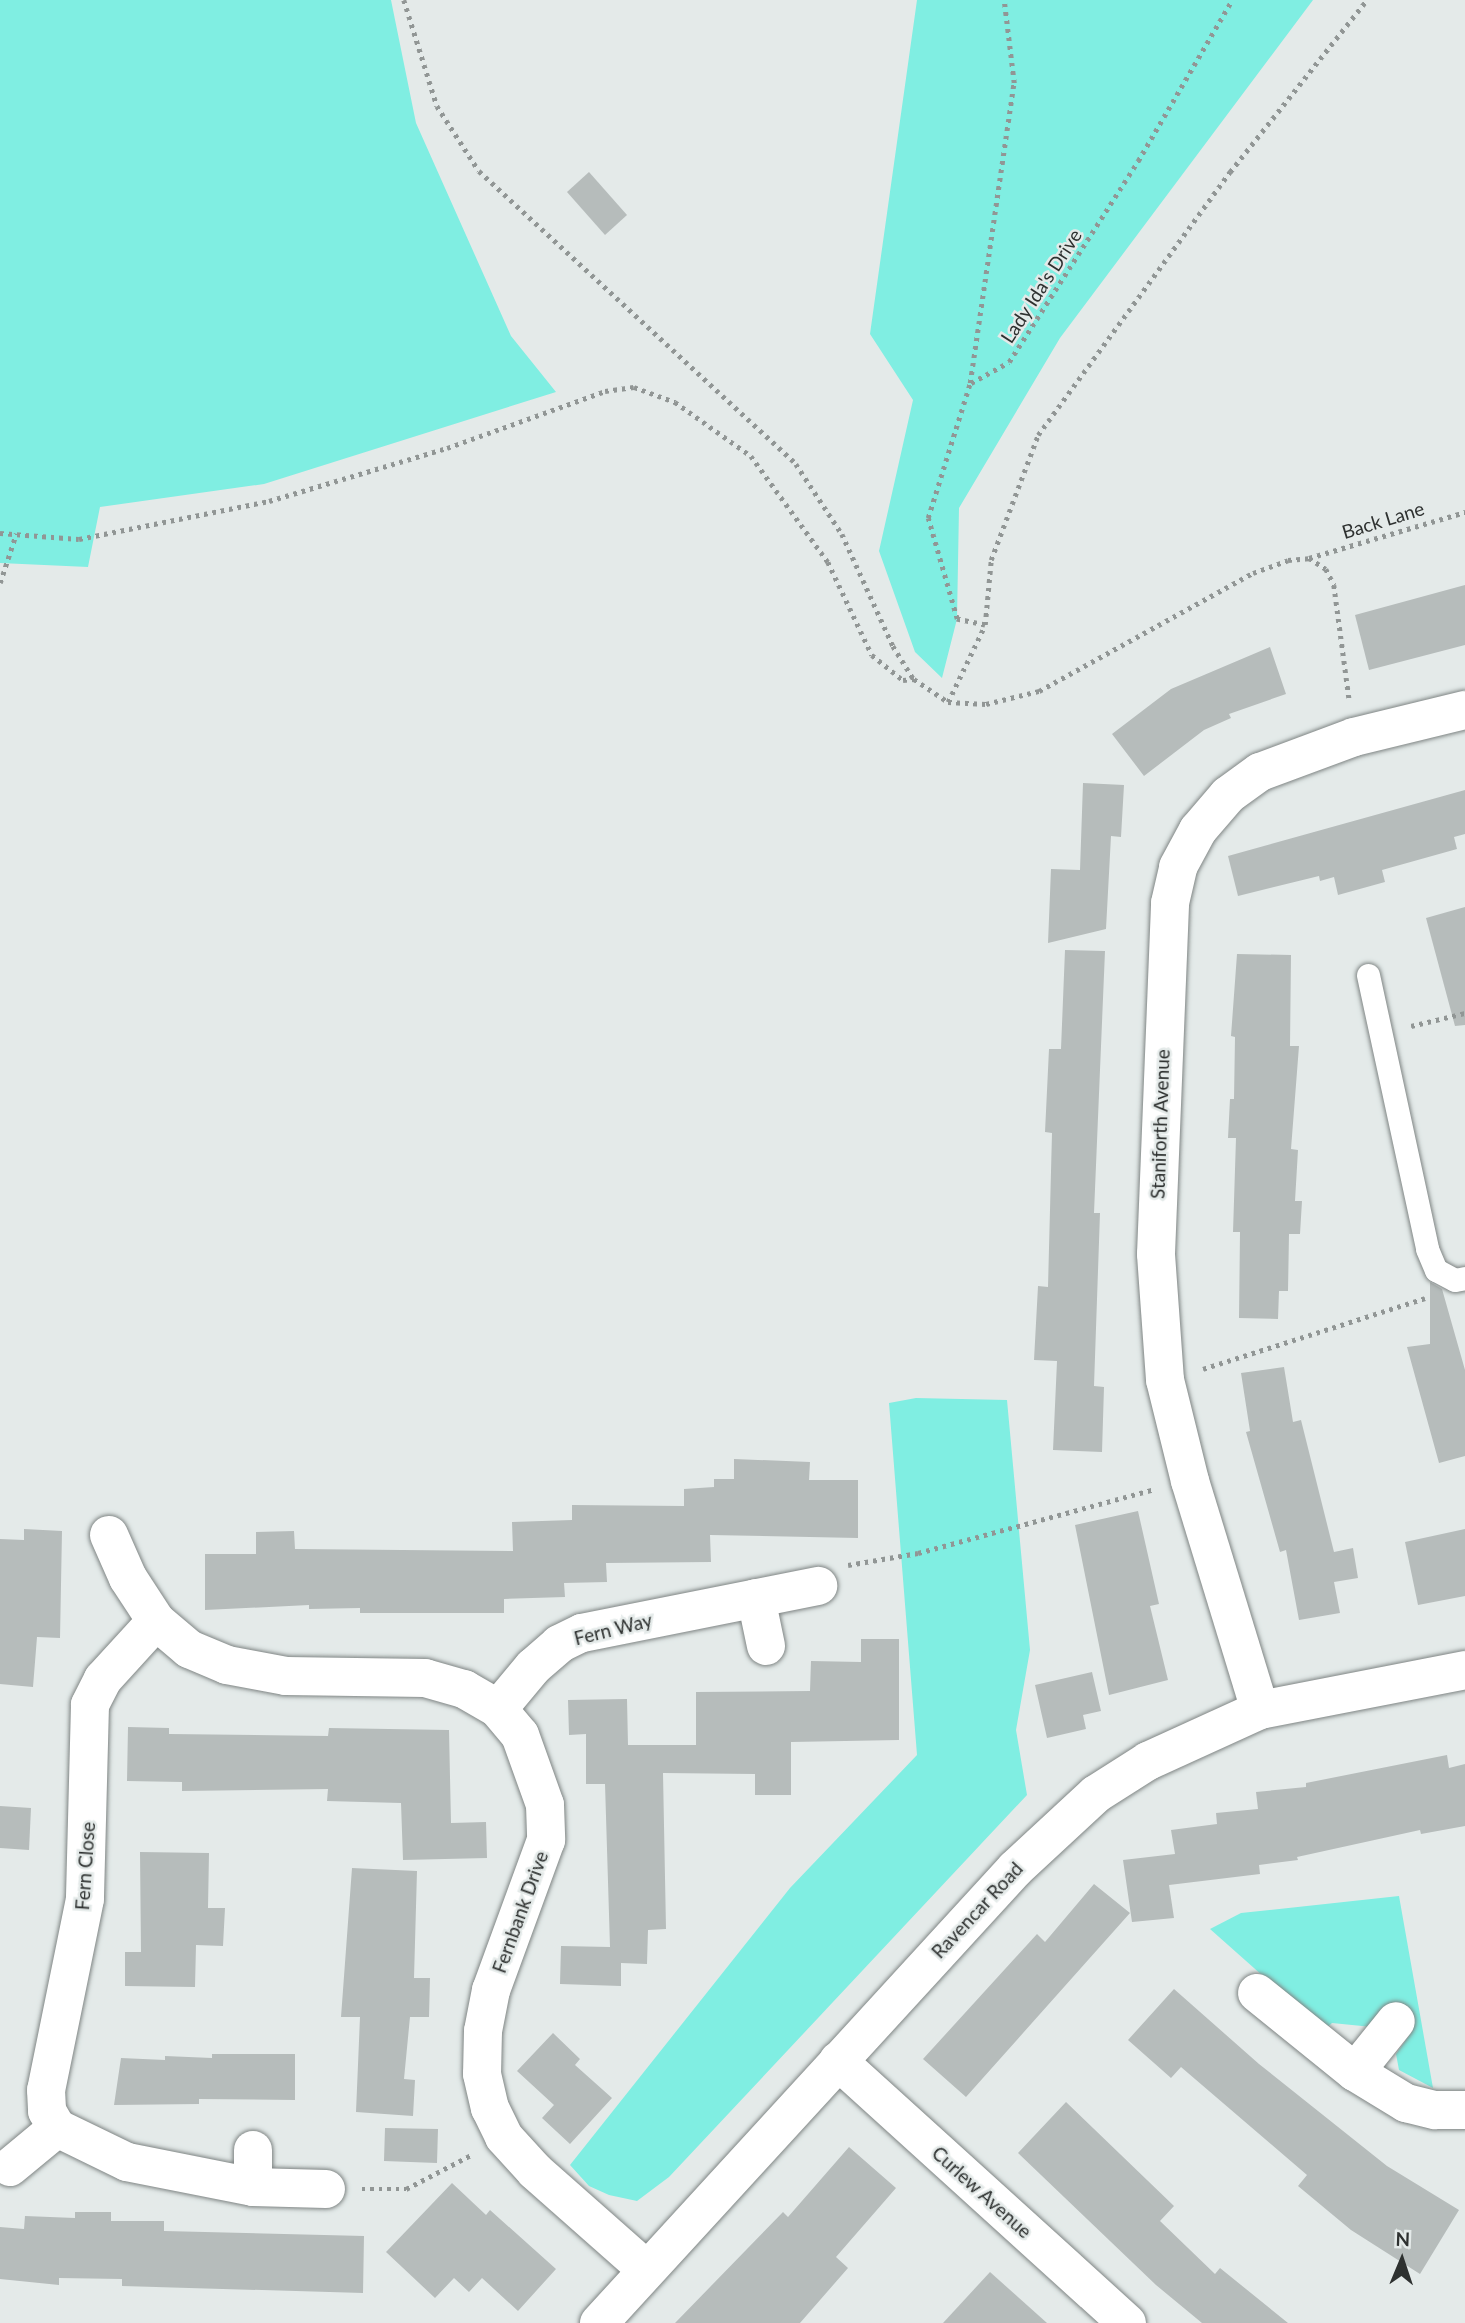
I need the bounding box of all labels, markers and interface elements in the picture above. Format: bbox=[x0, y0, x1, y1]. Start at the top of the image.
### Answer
street label: Lady Ida's Drive bbox=[996, 225, 1086, 347]
street label: Back Lane bbox=[1339, 497, 1427, 543]
street label: Staniforth Avenue bbox=[1146, 1048, 1174, 1200]
street label: Fern Way bbox=[571, 1608, 655, 1650]
street label: Fern Close bbox=[71, 1821, 99, 1911]
street label: Fernbank Drive bbox=[487, 1848, 553, 1976]
street label: Ravencar Road bbox=[927, 1857, 1027, 1963]
street label: Curlew Avenue bbox=[927, 2141, 1037, 2243]
north arrow bbox=[1367, 2225, 1437, 2295]
text: N bbox=[1395, 2227, 1410, 2250]

